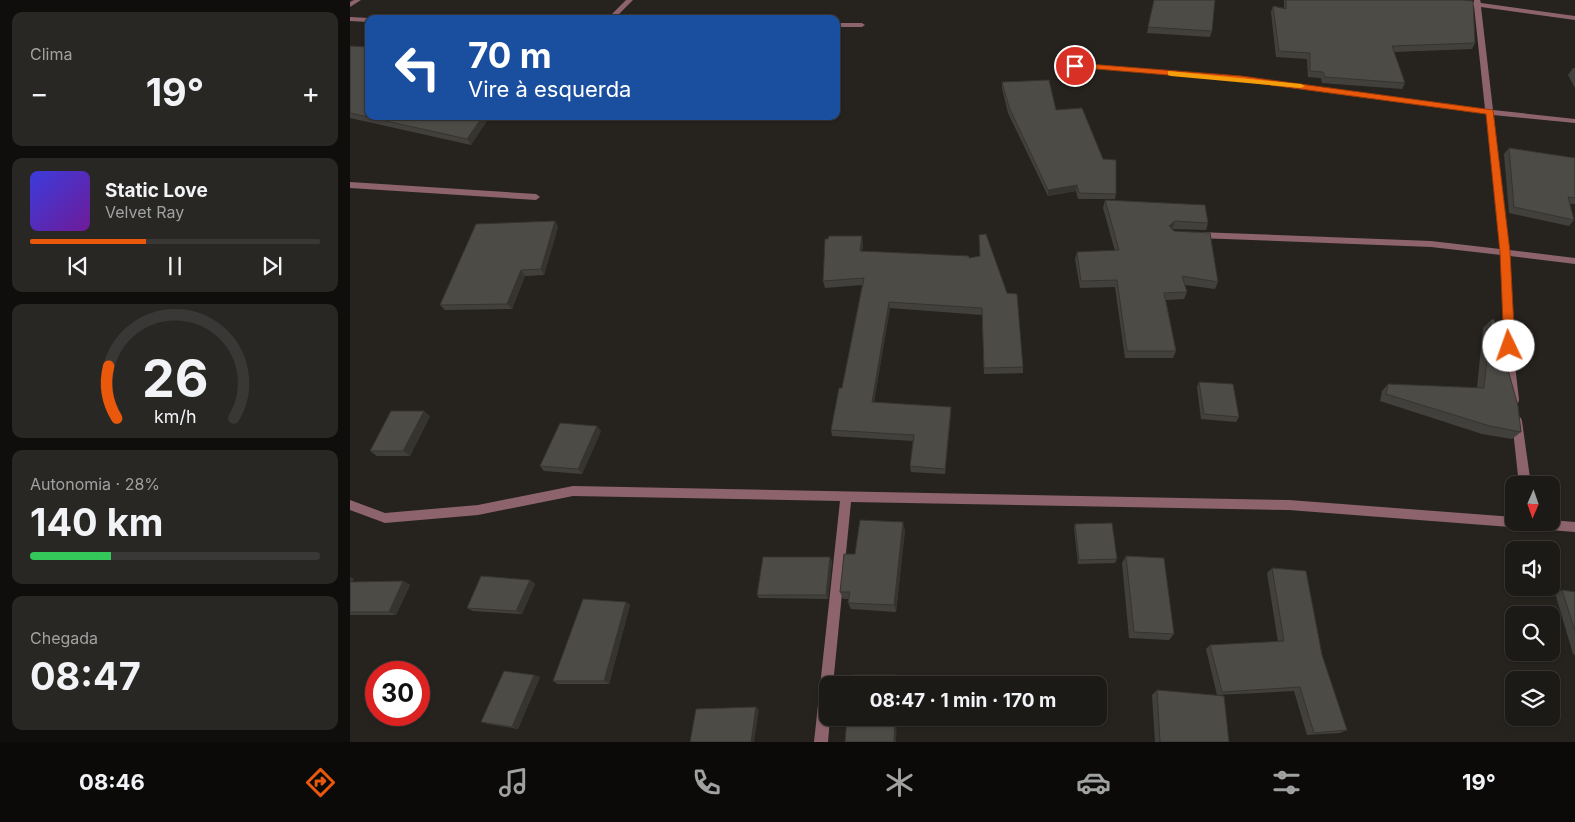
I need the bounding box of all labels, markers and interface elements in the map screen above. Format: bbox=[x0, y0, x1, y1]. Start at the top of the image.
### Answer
text: 70 m bbox=[468, 34, 552, 76]
icon: left bbox=[385, 35, 450, 100]
text: Clima bbox=[30, 44, 72, 64]
pin bbox=[1054, 45, 1096, 87]
icon: arrive bbox=[1061, 52, 1089, 80]
text: 19° bbox=[146, 69, 204, 115]
text: − bbox=[30, 76, 49, 110]
text: + bbox=[301, 76, 320, 110]
text: Vire à esquerda bbox=[468, 76, 631, 102]
text: Static Love bbox=[105, 179, 208, 202]
text: Velvet Ray bbox=[105, 202, 184, 222]
icon: previous bbox=[64, 252, 92, 280]
icon: pause bbox=[161, 252, 189, 280]
icon: next bbox=[258, 252, 286, 280]
position arrow bbox=[1482, 319, 1534, 371]
text: 26 bbox=[142, 347, 208, 410]
text: km/h bbox=[154, 406, 196, 427]
text: Autonomia · 28% bbox=[30, 474, 160, 494]
north arrow bbox=[1505, 476, 1560, 531]
map controls bbox=[1505, 476, 1560, 726]
text: 140 km bbox=[30, 499, 163, 545]
button: sound bbox=[1505, 541, 1560, 596]
button: search bbox=[1505, 606, 1560, 661]
text: Chegada bbox=[30, 628, 98, 648]
text: 08:47 bbox=[30, 653, 141, 699]
speed limit sign: 30 bbox=[365, 661, 430, 726]
button: layers bbox=[1505, 671, 1560, 726]
text: 08:47 · 1 min · 170 m bbox=[870, 689, 1056, 712]
icon: directions bbox=[303, 765, 338, 800]
icon: music bbox=[496, 765, 531, 800]
icon: phone bbox=[689, 765, 724, 800]
icon: climate bbox=[882, 765, 917, 800]
icon: car bbox=[1076, 765, 1111, 800]
icon: filters bbox=[1269, 765, 1304, 800]
text: 08:46 bbox=[79, 769, 145, 795]
text: 19° bbox=[1462, 769, 1496, 795]

